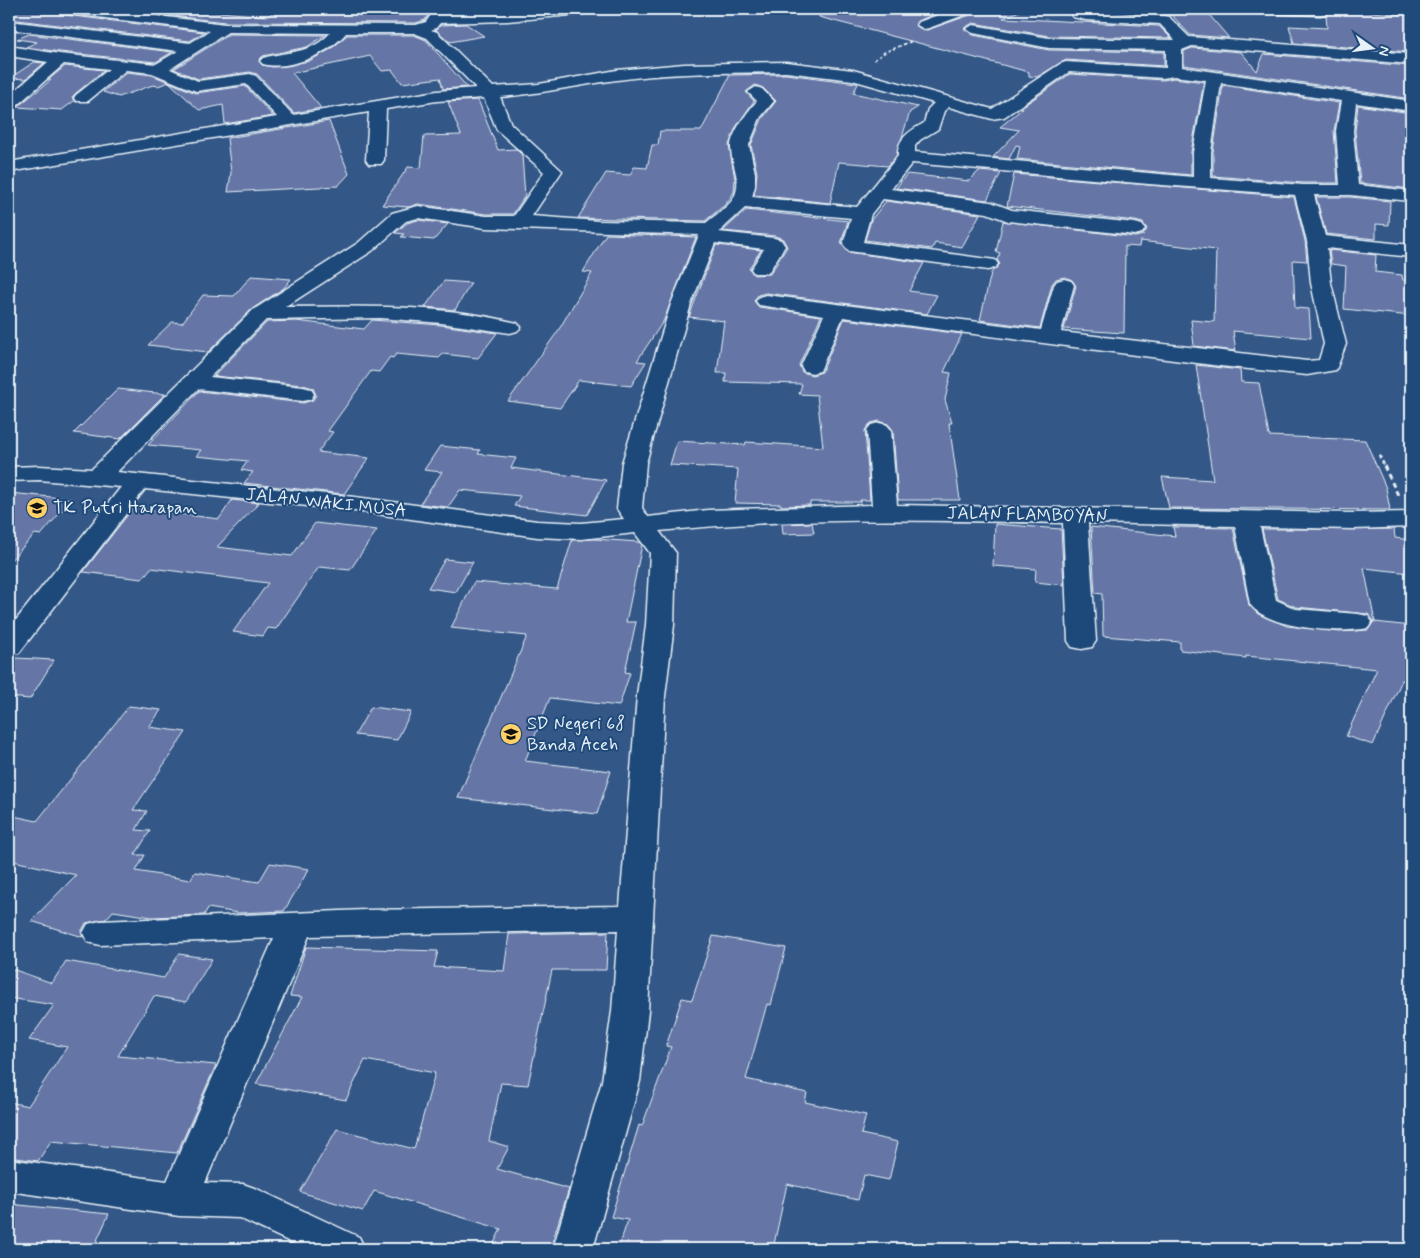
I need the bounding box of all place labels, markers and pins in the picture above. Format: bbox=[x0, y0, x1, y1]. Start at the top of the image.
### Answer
school or university icon: TK Putri Harapan bbox=[25, 496, 49, 520]
place label: TK Putri Harapan bbox=[53, 496, 197, 520]
place label: SD Negeri 68 Banda Aceh bbox=[527, 712, 625, 757]
school or university icon: SD Negeri 68 Banda Aceh bbox=[499, 722, 523, 746]

